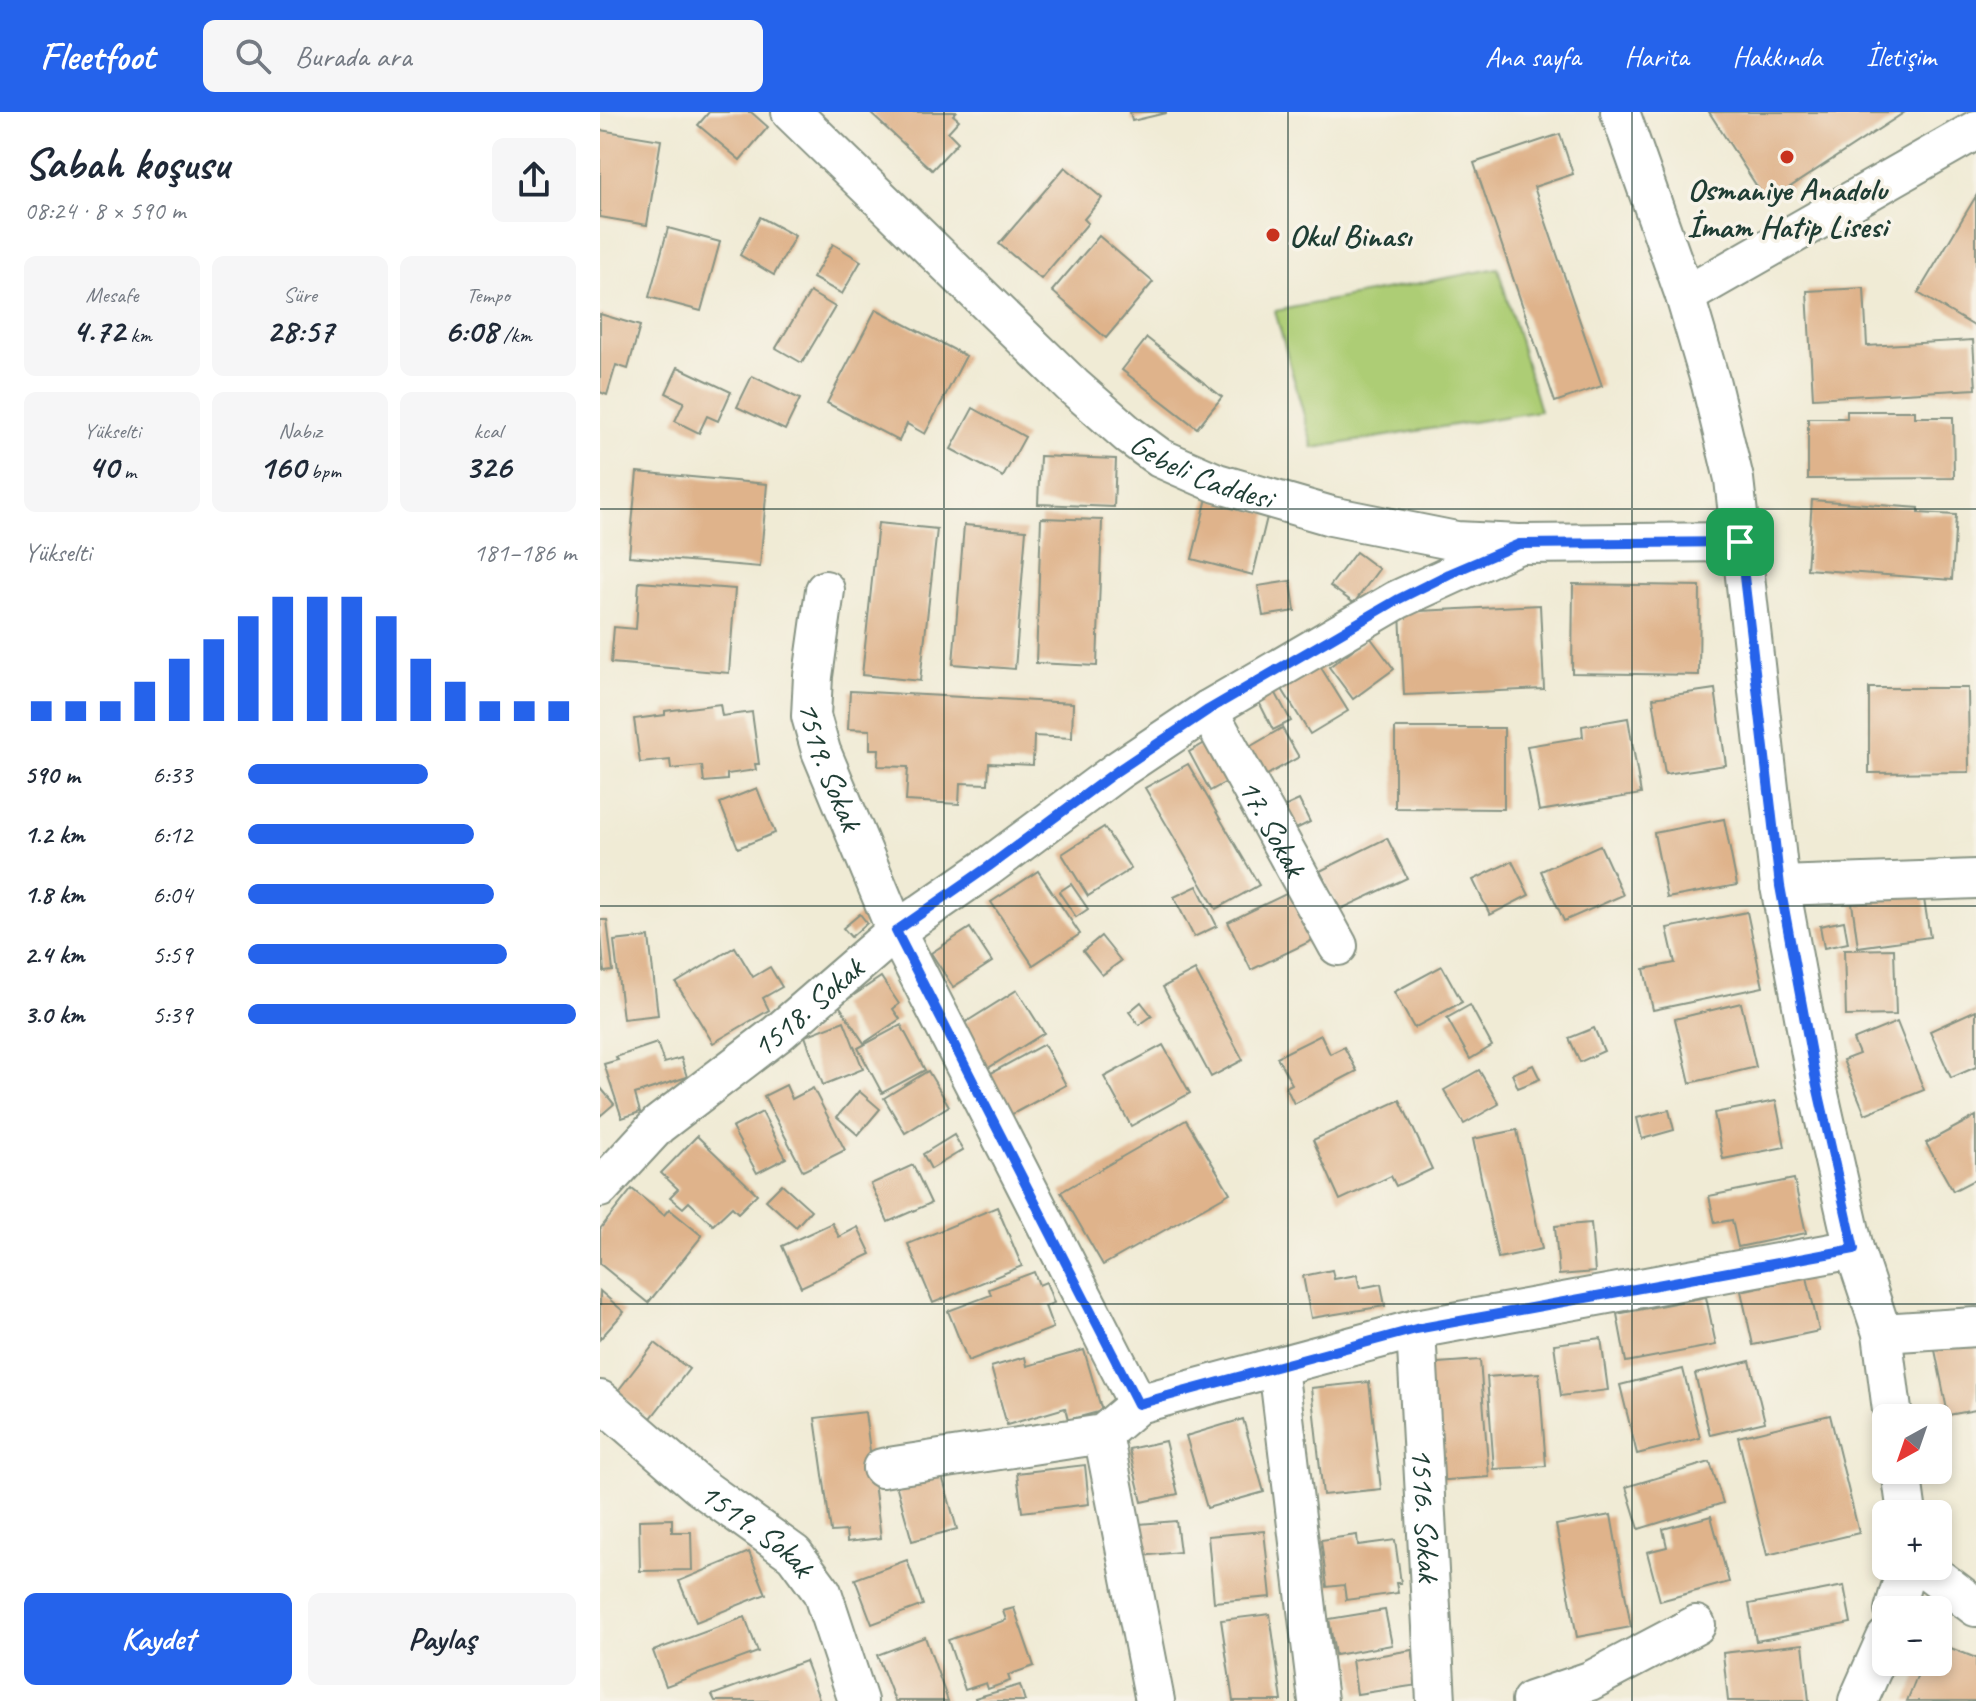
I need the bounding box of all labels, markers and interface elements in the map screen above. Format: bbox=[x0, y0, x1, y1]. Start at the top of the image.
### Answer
search box bbox=[203, 20, 763, 92]
text: Fleetfoot bbox=[40, 33, 155, 80]
icon: search bbox=[231, 34, 275, 78]
text: Burada ara bbox=[295, 37, 412, 75]
text: Ana sayfa bbox=[1485, 39, 1580, 74]
text: Harita bbox=[1624, 39, 1688, 74]
text: Hakkında bbox=[1732, 39, 1822, 74]
text: İletişim bbox=[1866, 39, 1936, 74]
text: Sabah koşusu bbox=[24, 136, 229, 191]
button: share bbox=[492, 138, 576, 222]
marker: Osmaniye Anadolu İmam Hatip Lisesi bbox=[1778, 148, 1796, 166]
place label: Osmaniye Anadolu İmam Hatip Lisesi bbox=[1687, 169, 1892, 247]
text: 08:24 · 8 × 590 m bbox=[24, 194, 185, 227]
place label: Okul Binası bbox=[1289, 215, 1413, 256]
marker: Okul Binası bbox=[1264, 226, 1282, 244]
text: Mesafe bbox=[86, 281, 138, 309]
text: Süre bbox=[283, 281, 317, 309]
text: Tempo bbox=[466, 281, 510, 309]
text: 4.72 bbox=[72, 309, 125, 352]
text: 28:57 bbox=[266, 309, 334, 352]
text: 6:08 bbox=[444, 309, 498, 352]
text: km bbox=[125, 321, 152, 349]
text: /km bbox=[498, 321, 532, 349]
text: Yükselti bbox=[83, 417, 141, 445]
text: Nabız bbox=[278, 417, 322, 445]
text: kcal bbox=[473, 417, 503, 445]
street label: Gebeli Caddesi bbox=[1122, 423, 1281, 520]
text: 40 bbox=[88, 445, 118, 488]
text: 160 bbox=[259, 445, 306, 488]
text: 326 bbox=[465, 445, 511, 488]
text: m bbox=[118, 457, 136, 485]
text: bpm bbox=[306, 457, 341, 485]
pin bbox=[1706, 508, 1774, 576]
icon: arrive bbox=[1718, 520, 1762, 564]
text: Yükselti bbox=[24, 536, 91, 569]
text: 181–186 m bbox=[473, 536, 576, 569]
street label: 1519. Sokak bbox=[790, 701, 873, 839]
text: 590 m bbox=[24, 758, 79, 791]
text: 6:33 bbox=[152, 758, 192, 791]
street label: 17. Sokak bbox=[1229, 771, 1317, 886]
text: 1.2 km bbox=[24, 818, 84, 851]
text: 6:12 bbox=[152, 818, 192, 851]
text: 1.8 km bbox=[24, 878, 84, 911]
text: 6:04 bbox=[152, 878, 192, 911]
text: 2.4 km bbox=[24, 938, 84, 971]
text: 5:59 bbox=[152, 938, 192, 971]
street label: 1518. Sokak bbox=[744, 947, 874, 1067]
text: 3.0 km bbox=[24, 998, 84, 1031]
text: 5:39 bbox=[152, 998, 192, 1031]
north arrow bbox=[1872, 1404, 1952, 1484]
map controls bbox=[1872, 1404, 1952, 1676]
street label: 1516. Sokak bbox=[1401, 1447, 1450, 1585]
street label: 1519. Sokak bbox=[691, 1473, 825, 1587]
button: + bbox=[1872, 1500, 1952, 1580]
button: Kaydet bbox=[24, 1593, 292, 1685]
button: Paylaş bbox=[308, 1593, 576, 1685]
button: − bbox=[1872, 1596, 1952, 1676]

